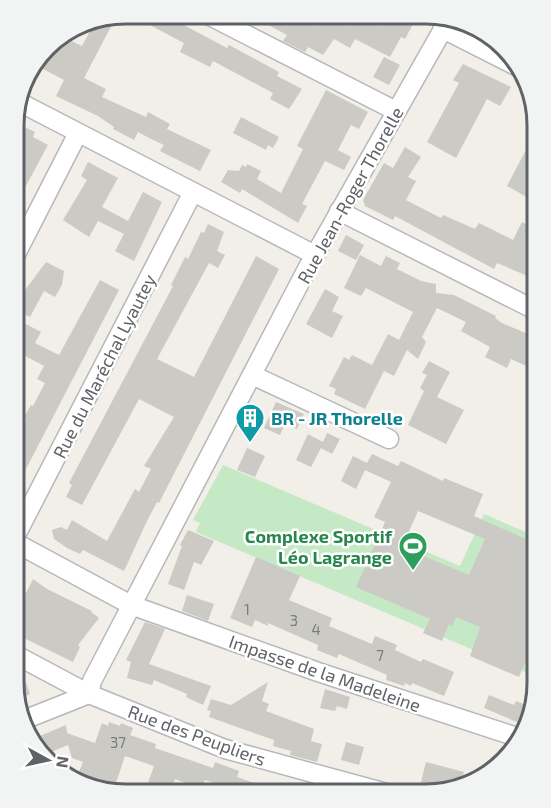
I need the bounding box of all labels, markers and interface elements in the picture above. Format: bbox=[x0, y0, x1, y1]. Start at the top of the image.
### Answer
street label: Rue Jean-Roger Thorelle bbox=[292, 103, 408, 287]
street label: Rue du Maréchal Lyautey bbox=[48, 270, 160, 462]
building icon: BR - JR Thorelle bbox=[234, 402, 266, 444]
place label: BR - JR Thorelle bbox=[271, 407, 403, 429]
place label: Complexe Sportif Léo Lagrange bbox=[245, 525, 393, 568]
sports icon: Complexe Sportif Léo Lagrange bbox=[397, 530, 429, 572]
house number: 1 bbox=[244, 600, 250, 618]
house number: 3 bbox=[290, 611, 298, 629]
house number: 4 bbox=[311, 620, 321, 638]
street label: Impasse de la Madeleine bbox=[226, 630, 424, 716]
house number: 7 bbox=[376, 646, 384, 664]
street label: Rue des Peupliers bbox=[125, 700, 269, 770]
north arrow bbox=[18, 730, 78, 790]
house number: 37 bbox=[110, 733, 126, 751]
text: N bbox=[53, 755, 74, 769]

